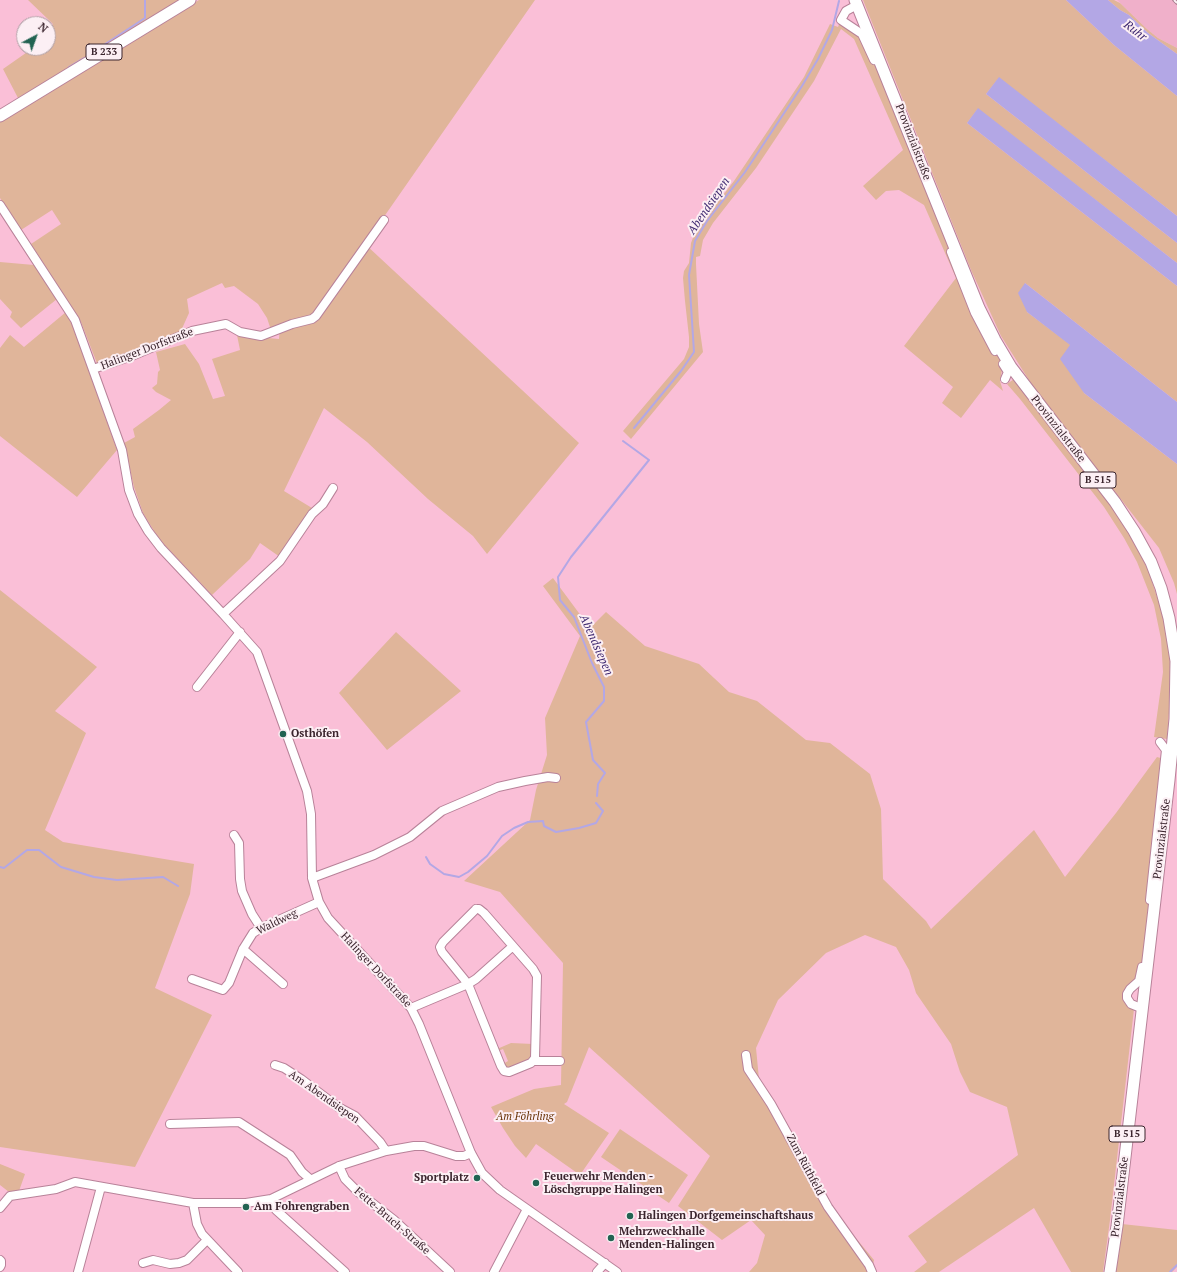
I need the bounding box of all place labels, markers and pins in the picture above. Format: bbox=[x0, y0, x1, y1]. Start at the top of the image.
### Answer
place label: Osthöfen bbox=[291, 727, 339, 741]
marker: Osthöfen bbox=[278, 729, 288, 739]
place label: Feuerwehr Menden - Löschgruppe Halingen bbox=[544, 1170, 663, 1196]
place label: Sportplatz bbox=[414, 1171, 469, 1185]
marker: Sportplatz bbox=[472, 1173, 482, 1183]
marker: Feuerwehr Menden - Löschgruppe Halingen bbox=[531, 1178, 541, 1188]
place label: Am Fohrengraben bbox=[254, 1200, 349, 1214]
marker: Am Fohrengraben bbox=[241, 1202, 251, 1212]
place label: Halingen Dorfgemeinschaftshaus bbox=[638, 1209, 813, 1223]
marker: Halingen Dorfgemeinschaftshaus bbox=[625, 1211, 635, 1221]
place label: Mehrzweckhalle Menden-Halingen bbox=[619, 1225, 715, 1251]
marker: Mehrzweckhalle Menden-Halingen bbox=[606, 1233, 616, 1243]

